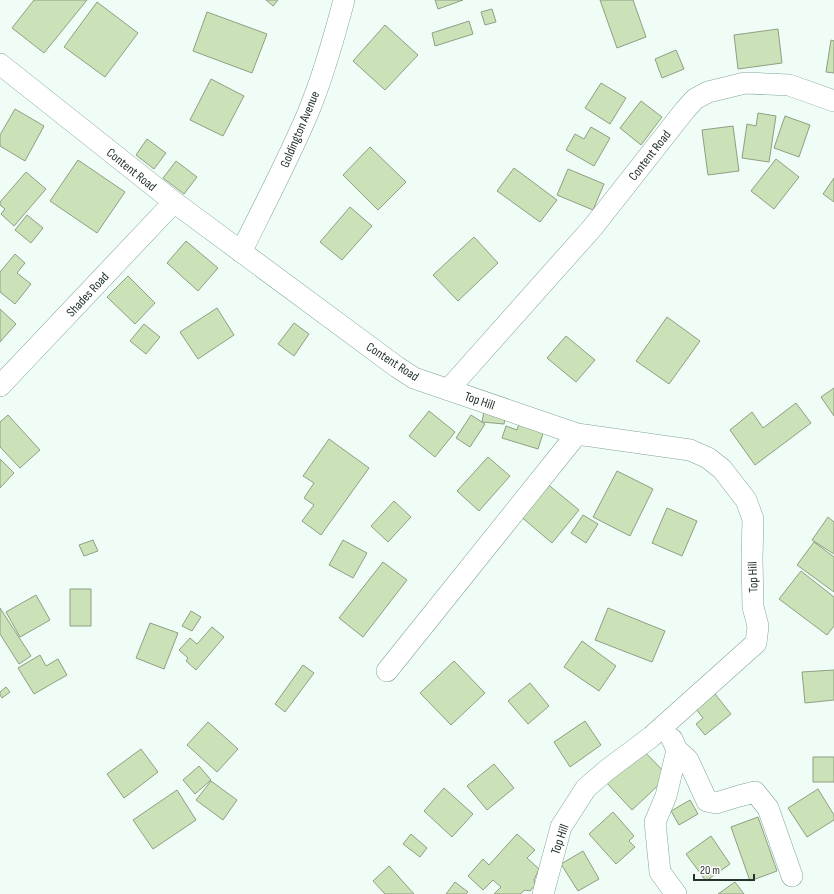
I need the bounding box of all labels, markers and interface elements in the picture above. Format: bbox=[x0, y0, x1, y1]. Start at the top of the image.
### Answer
street label: Goldington Avenue bbox=[277, 89, 323, 170]
street label: Content Road bbox=[625, 127, 674, 184]
street label: Content Road bbox=[103, 145, 160, 195]
street label: Shades Road bbox=[63, 269, 112, 320]
street label: Content Road bbox=[363, 339, 422, 385]
street label: Top Hill bbox=[462, 388, 497, 414]
street label: Top Hill bbox=[744, 561, 762, 593]
street label: Top Hill bbox=[547, 822, 573, 857]
scale bar bbox=[694, 856, 754, 882]
text: 20 m bbox=[700, 863, 720, 878]

